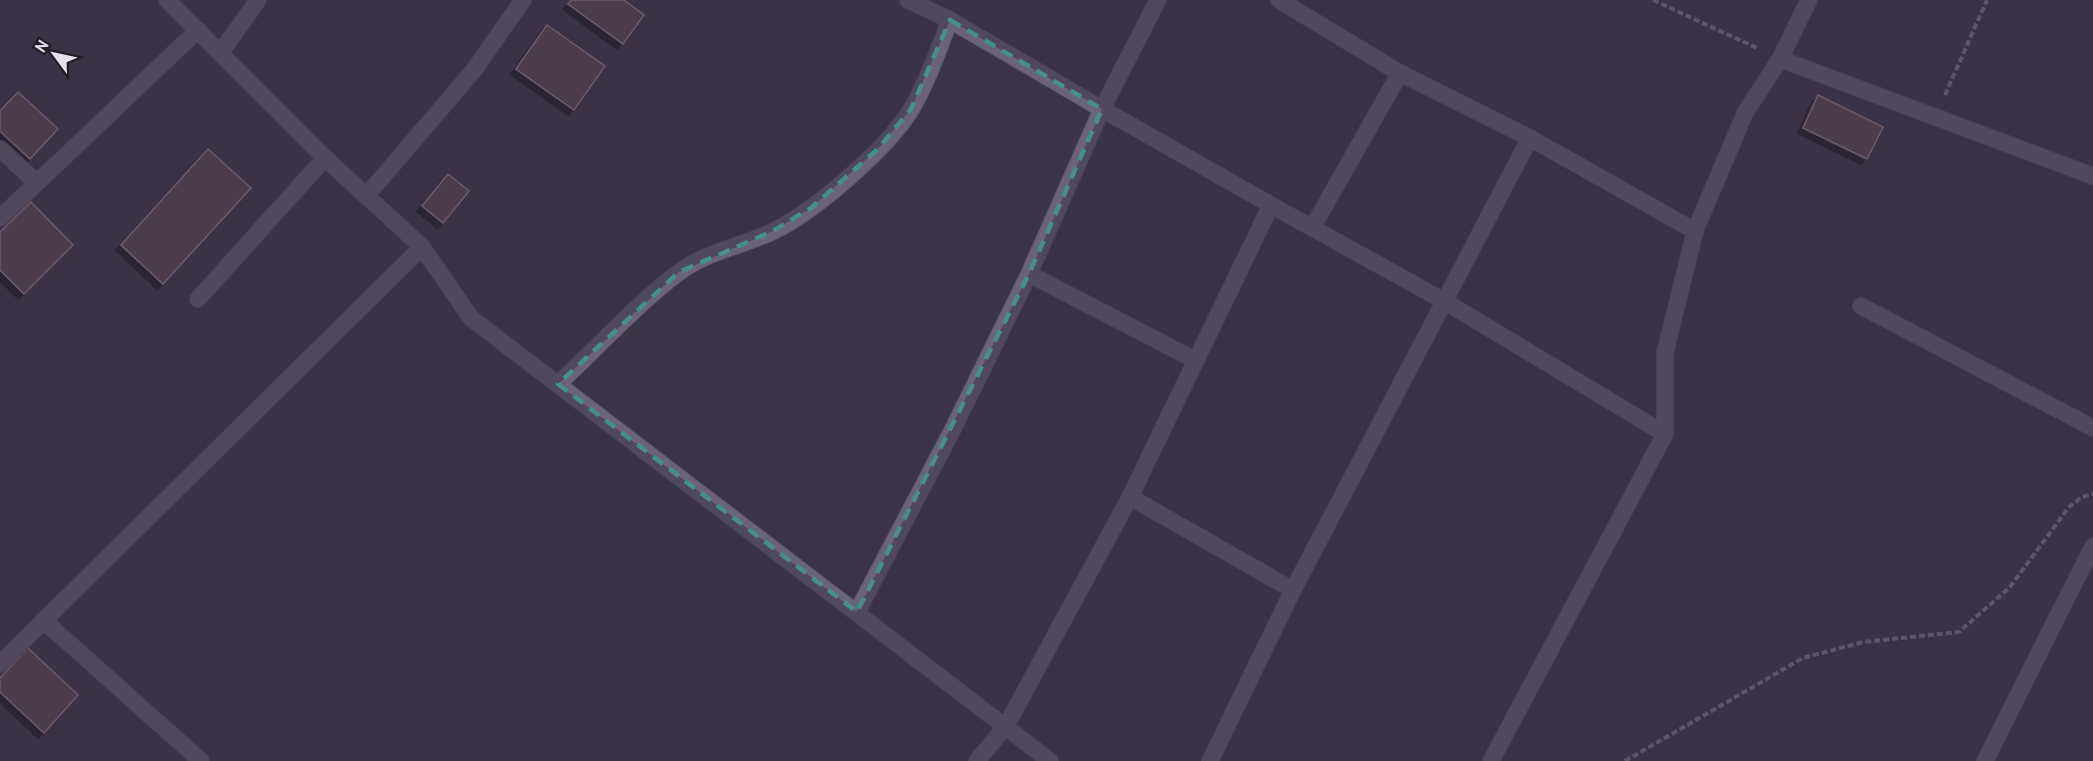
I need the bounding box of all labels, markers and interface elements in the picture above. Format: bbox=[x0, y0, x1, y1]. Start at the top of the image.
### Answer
north arrow bbox=[24, 24, 84, 84]
text: N bbox=[30, 36, 53, 56]

